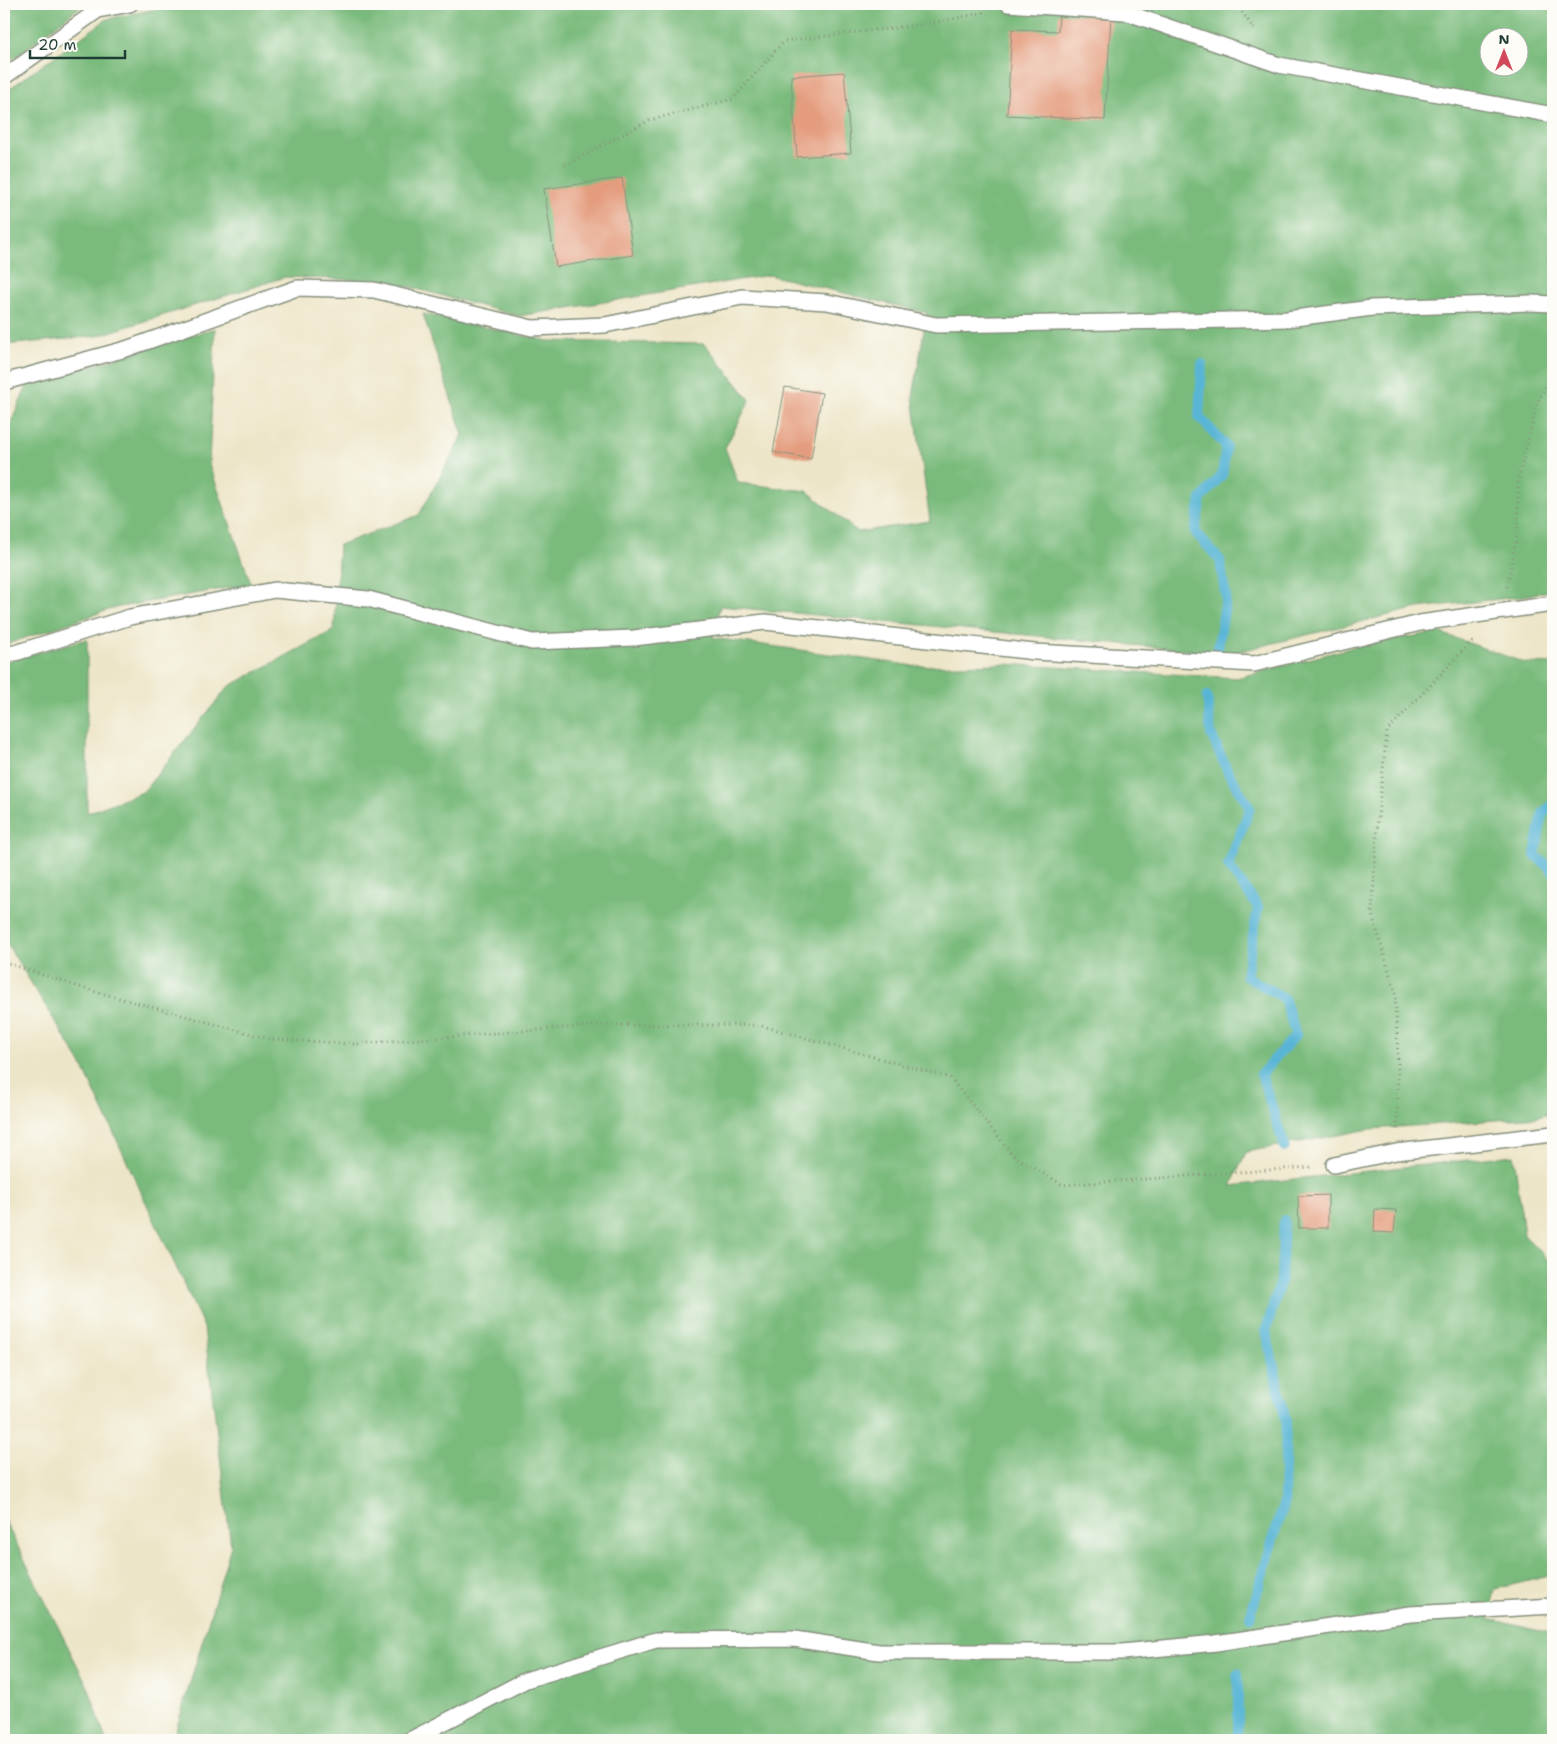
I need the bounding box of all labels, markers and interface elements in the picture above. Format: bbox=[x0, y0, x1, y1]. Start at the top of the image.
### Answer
scale bar bbox=[30, 28, 125, 60]
north arrow bbox=[1480, 28, 1530, 78]
text: N bbox=[1498, 30, 1510, 48]
text: 20 m bbox=[38, 35, 77, 55]

